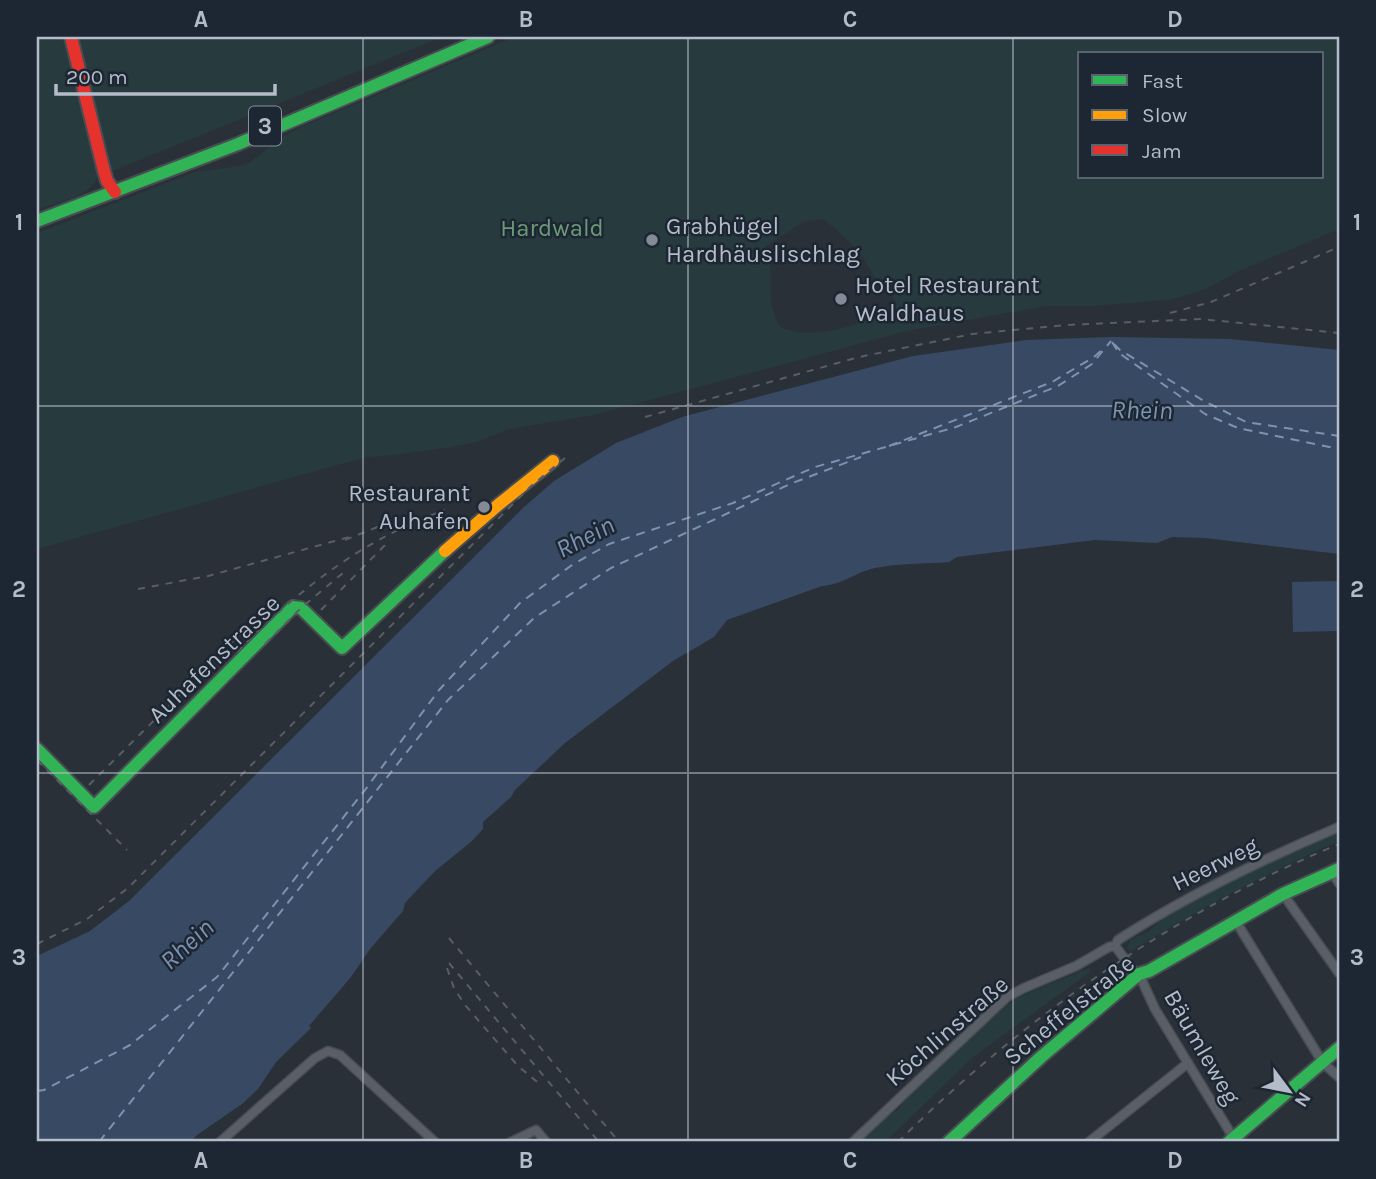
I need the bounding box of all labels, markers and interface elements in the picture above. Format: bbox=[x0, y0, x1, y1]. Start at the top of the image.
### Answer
text: A bbox=[194, 6, 208, 33]
text: B bbox=[519, 6, 533, 33]
text: C bbox=[843, 6, 857, 33]
text: D bbox=[1167, 6, 1183, 33]
scale bar bbox=[56, 52, 275, 96]
legend bbox=[1078, 52, 1324, 178]
text: 200 m bbox=[66, 65, 128, 89]
text: Fast bbox=[1142, 69, 1183, 93]
text: Slow bbox=[1142, 103, 1187, 127]
road number: 3 bbox=[249, 106, 281, 146]
text: Jam bbox=[1142, 139, 1182, 163]
text: 1 bbox=[15, 209, 23, 236]
text: 1 bbox=[1353, 209, 1361, 236]
place label: Grabhügel Hardhäuslischlag bbox=[666, 212, 860, 268]
park label: Hardwald bbox=[500, 214, 604, 242]
marker: Grabhügel Hardhäuslischlag bbox=[644, 232, 660, 248]
place label: Hotel Restaurant Waldhaus bbox=[855, 271, 1040, 327]
marker: Hotel Restaurant Waldhaus bbox=[833, 291, 849, 307]
water label: Rhein bbox=[1111, 394, 1173, 426]
place label: Restaurant Auhafen bbox=[348, 479, 470, 535]
marker: Restaurant Auhafen bbox=[476, 499, 492, 515]
water label: Rhein bbox=[550, 509, 620, 565]
text: 2 bbox=[12, 576, 26, 603]
text: 2 bbox=[1350, 576, 1364, 603]
street label: Auhafenstrasse bbox=[142, 589, 286, 729]
street label: Heerweg bbox=[1167, 831, 1263, 897]
water label: Rhein bbox=[154, 912, 220, 976]
text: 3 bbox=[12, 944, 26, 971]
text: 3 bbox=[1350, 944, 1364, 971]
street label: Scheffelstraße bbox=[998, 949, 1140, 1071]
street label: Köchlinstraße bbox=[880, 970, 1014, 1092]
street label: Bäumleweg bbox=[1158, 985, 1246, 1110]
north arrow bbox=[1254, 1056, 1324, 1126]
text: N bbox=[1290, 1088, 1316, 1111]
text: A bbox=[194, 1147, 208, 1174]
text: B bbox=[519, 1147, 533, 1174]
text: C bbox=[843, 1147, 857, 1174]
text: D bbox=[1167, 1147, 1183, 1174]

